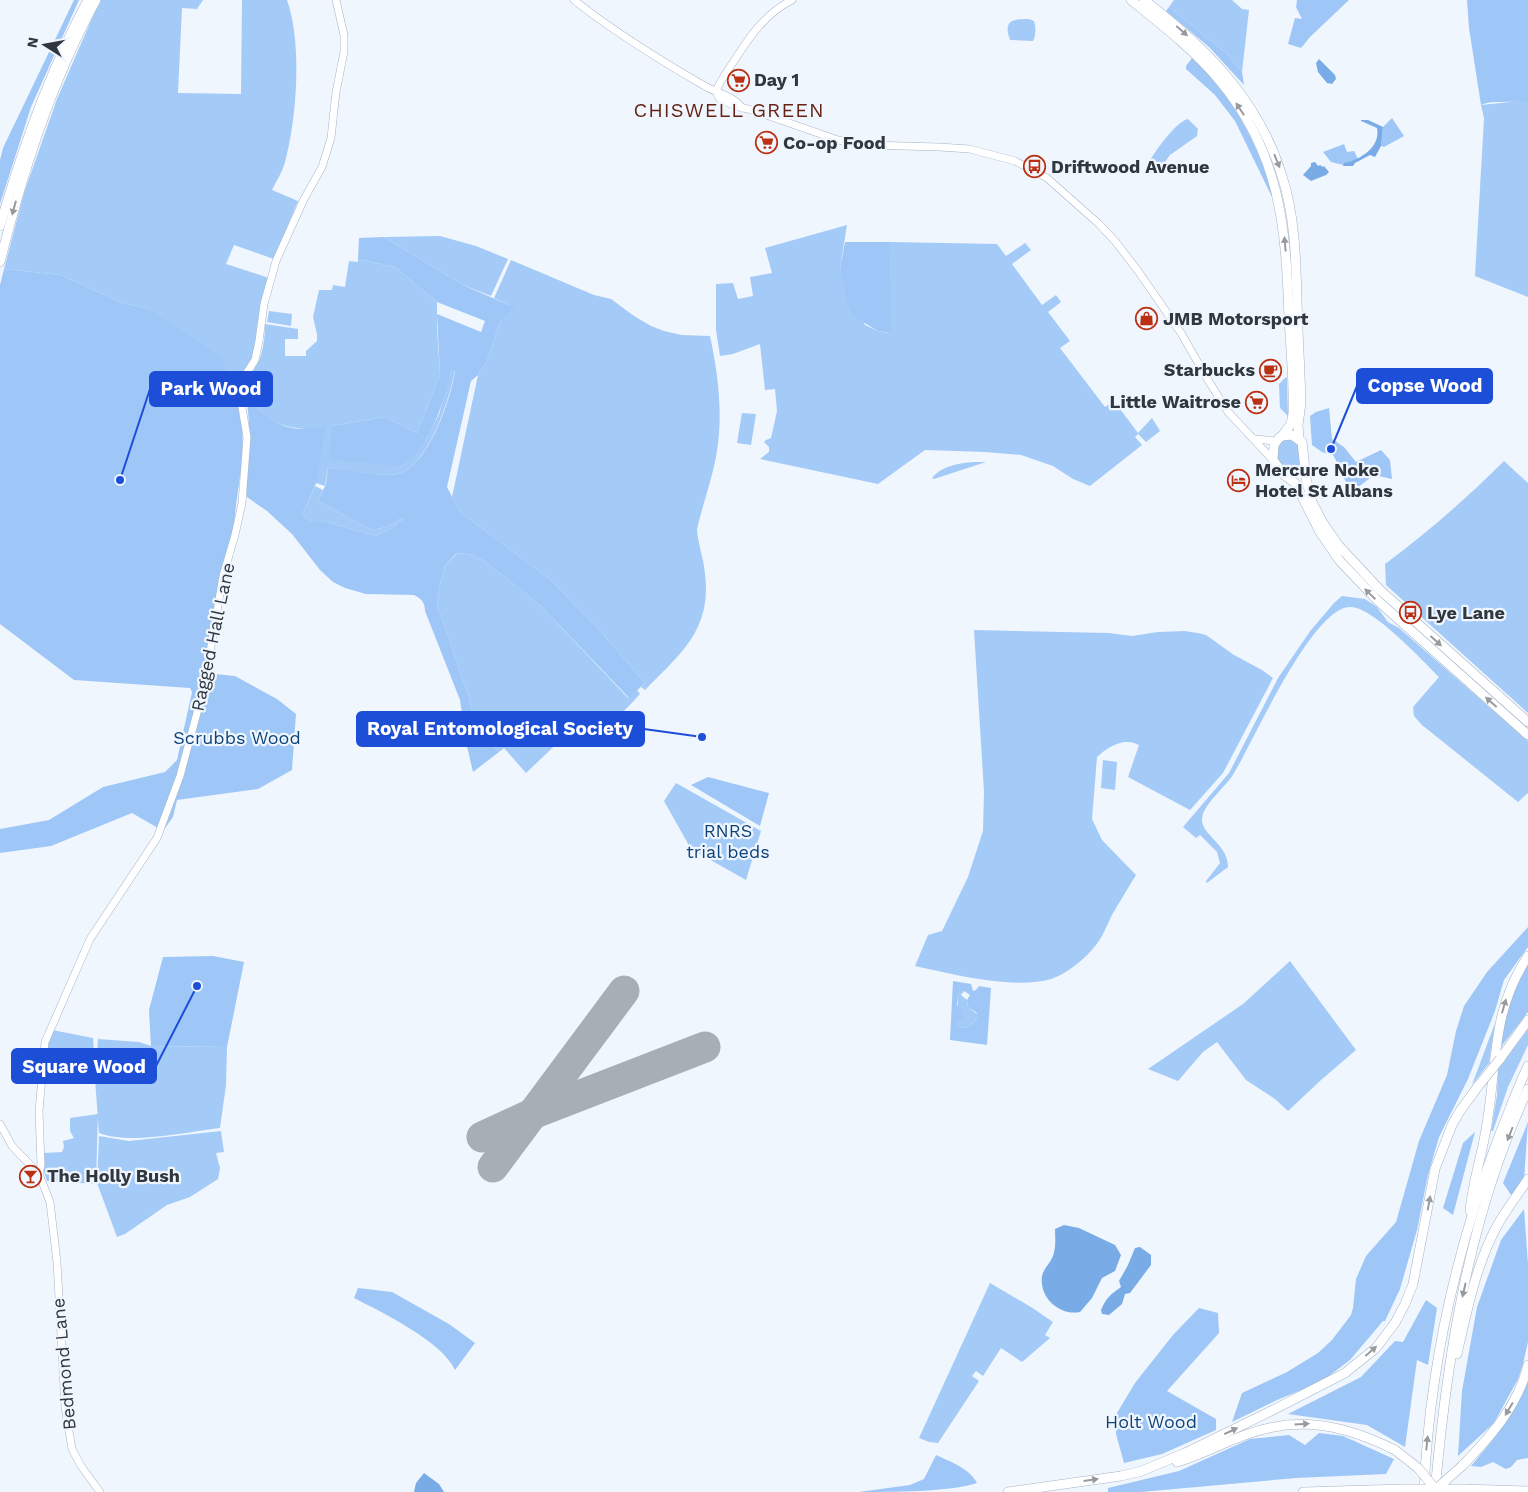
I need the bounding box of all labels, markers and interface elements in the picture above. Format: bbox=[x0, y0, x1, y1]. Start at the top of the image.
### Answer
north arrow bbox=[20, 20, 70, 70]
one-way arrow bbox=[1176, 25, 1188, 36]
text: N bbox=[23, 36, 41, 49]
supermarket icon: Day 1 bbox=[726, 68, 750, 92]
place label: Day 1 bbox=[754, 69, 799, 90]
district label: CHISWELL GREEN bbox=[633, 98, 825, 122]
one-way arrow bbox=[1235, 102, 1244, 115]
supermarket icon: Co-op Food bbox=[755, 131, 779, 155]
place label: Co-op Food bbox=[783, 132, 886, 153]
one-way arrow bbox=[1273, 153, 1281, 168]
bus stop icon: Driftwood Avenue bbox=[1023, 155, 1047, 179]
place label: Driftwood Avenue bbox=[1051, 156, 1210, 177]
one-way arrow bbox=[10, 200, 18, 215]
one-way arrow bbox=[1281, 235, 1289, 251]
shop icon: JMB Motorsport bbox=[1135, 307, 1159, 331]
place label: JMB Motorsport bbox=[1163, 308, 1308, 329]
cafe icon: Starbucks bbox=[1259, 358, 1283, 382]
place label: Starbucks bbox=[1164, 359, 1255, 380]
callout: Copse Wood bbox=[1357, 369, 1492, 403]
callout: Park Wood bbox=[150, 372, 272, 406]
text: Copse Wood bbox=[1367, 374, 1483, 397]
text: Park Wood bbox=[160, 377, 262, 400]
supermarket icon: Little Waitrose bbox=[1245, 390, 1269, 414]
place label: Little Waitrose bbox=[1110, 391, 1241, 412]
place label: Mercure Noke Hotel St Albans bbox=[1255, 459, 1393, 501]
hotel icon: Mercure Noke Hotel St Albans bbox=[1227, 468, 1251, 492]
street label: Ragged Hall Lane bbox=[186, 561, 239, 713]
one-way arrow bbox=[1365, 588, 1377, 600]
bus stop icon: Lye Lane bbox=[1399, 601, 1423, 625]
place label: Lye Lane bbox=[1427, 602, 1505, 623]
one-way arrow bbox=[1430, 635, 1443, 646]
one-way arrow bbox=[1485, 697, 1498, 708]
callout: Royal Entomological Society bbox=[357, 712, 644, 746]
text: Royal Entomological Society bbox=[367, 717, 633, 740]
park label: Scrubbs Wood bbox=[173, 727, 301, 748]
park label: RNRS trial beds bbox=[686, 820, 770, 862]
one-way arrow bbox=[1500, 999, 1508, 1014]
callout: Square Wood bbox=[12, 1049, 156, 1083]
text: Square Wood bbox=[22, 1055, 146, 1078]
one-way arrow bbox=[1506, 1127, 1514, 1142]
bar icon: The Holly Bush bbox=[19, 1164, 43, 1188]
place label: The Holly Bush bbox=[47, 1165, 180, 1186]
one-way arrow bbox=[1426, 1194, 1434, 1210]
one-way arrow bbox=[1460, 1282, 1468, 1297]
street label: Bedmond Lane bbox=[47, 1297, 80, 1431]
one-way arrow bbox=[1365, 1345, 1378, 1356]
one-way arrow bbox=[1504, 1403, 1513, 1416]
park label: Holt Wood bbox=[1105, 1411, 1197, 1432]
one-way arrow bbox=[1294, 1420, 1310, 1428]
one-way arrow bbox=[1224, 1426, 1238, 1434]
one-way arrow bbox=[1423, 1435, 1431, 1451]
one-way arrow bbox=[1083, 1476, 1099, 1484]

